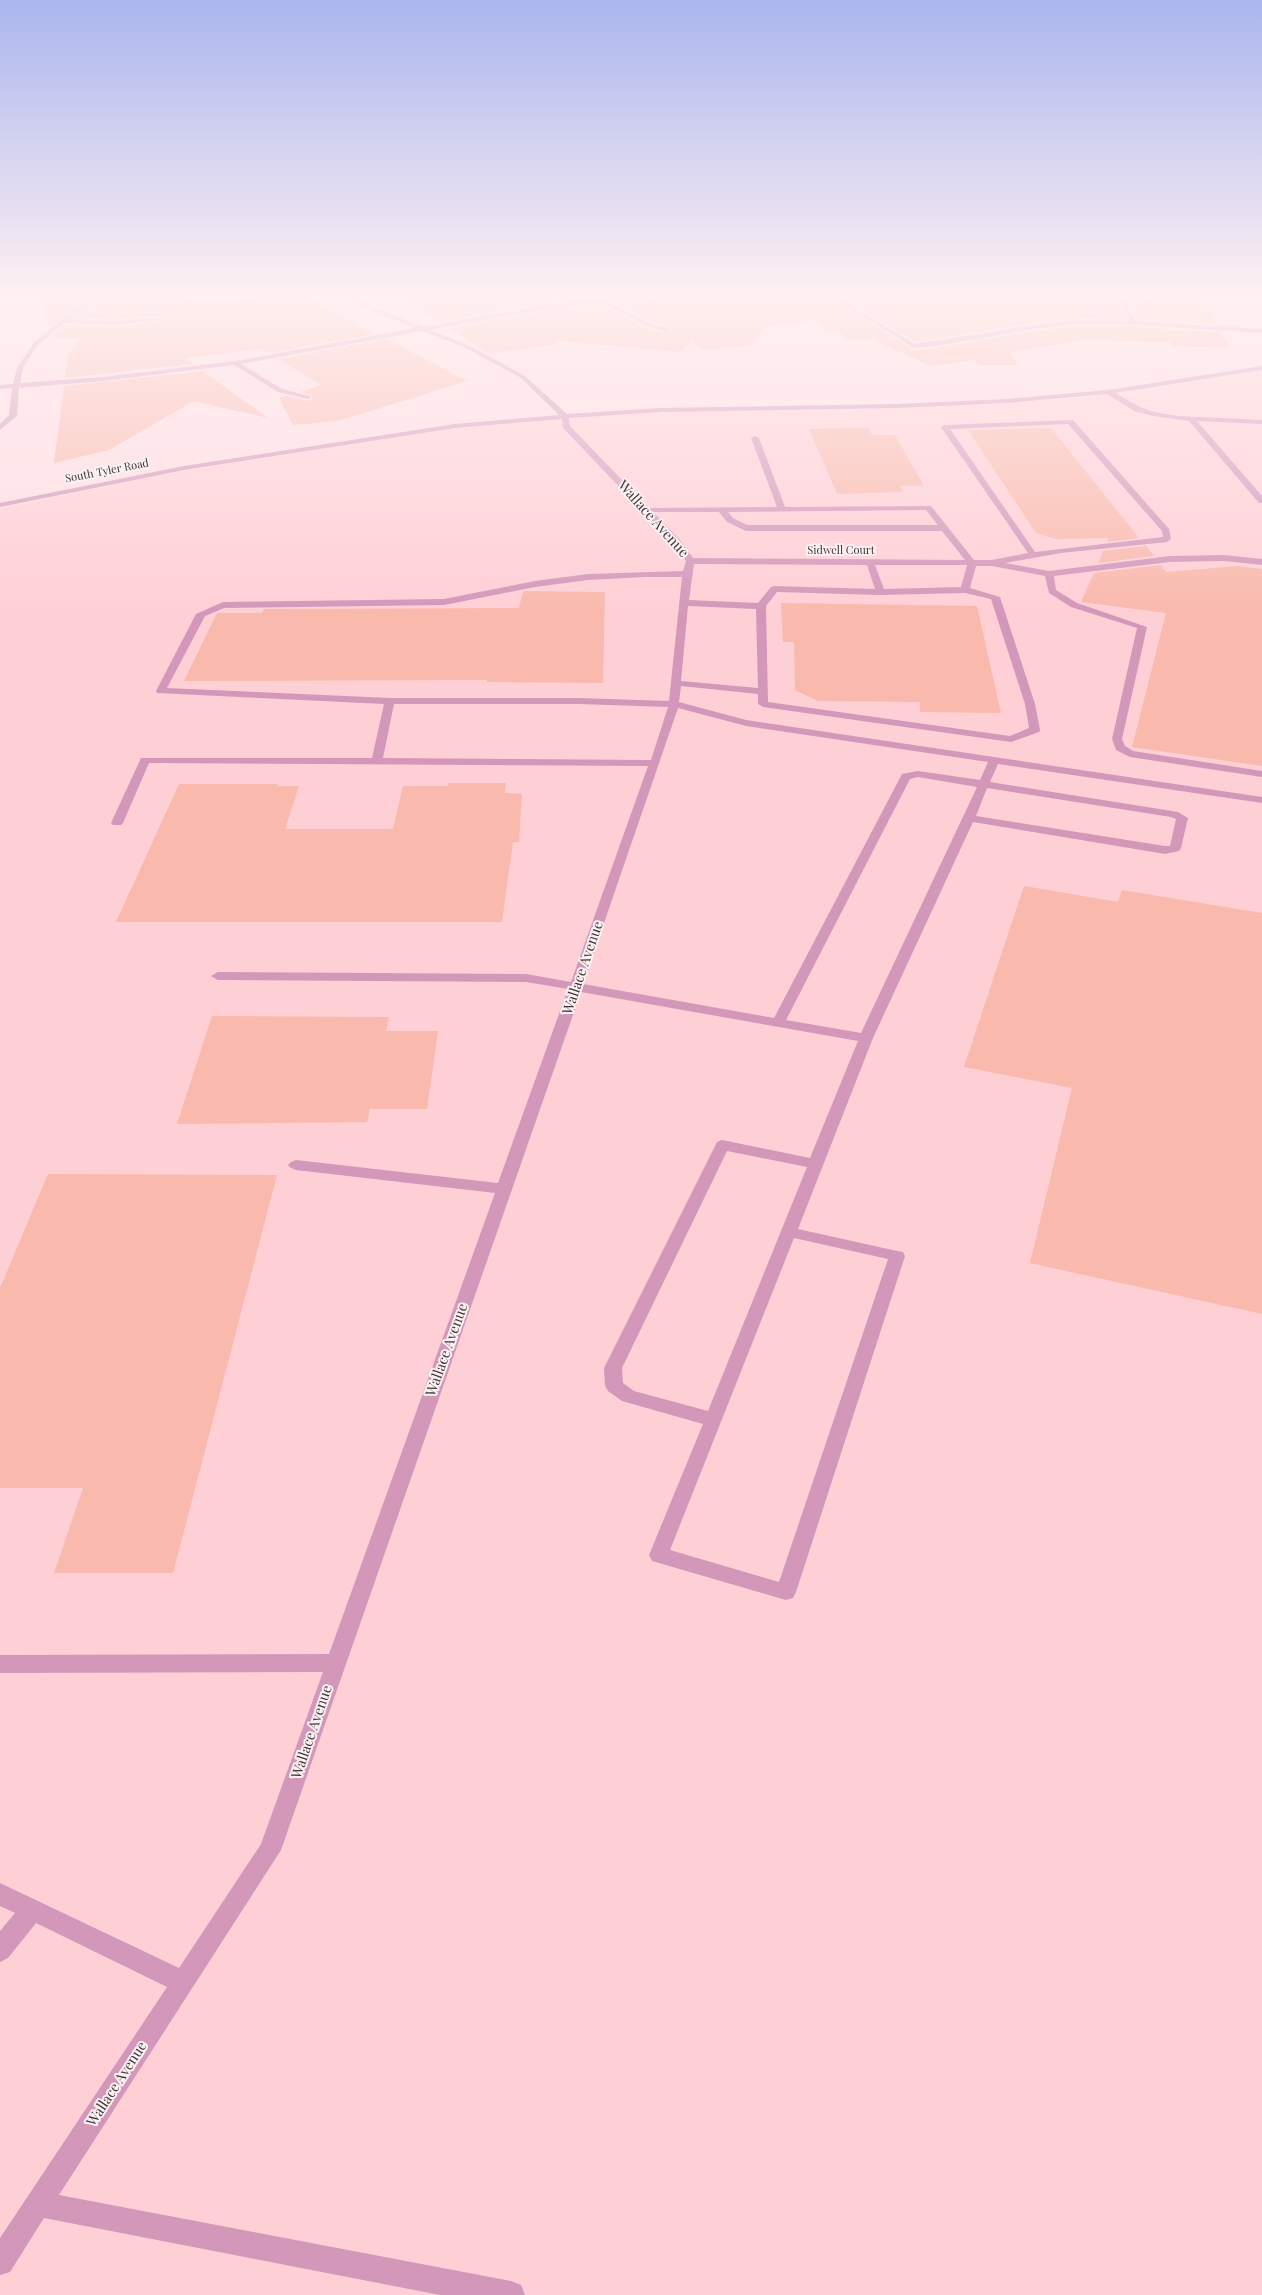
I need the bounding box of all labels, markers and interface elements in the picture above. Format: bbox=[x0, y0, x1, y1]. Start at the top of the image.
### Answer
street label: South Tyler Road bbox=[64, 456, 150, 486]
street label: Wallace Avenue bbox=[614, 477, 692, 561]
street label: Sidwell Court bbox=[807, 544, 875, 558]
street label: Wallace Avenue bbox=[559, 919, 607, 1017]
street label: Wallace Avenue bbox=[422, 1301, 472, 1399]
street label: Wallace Avenue bbox=[288, 1683, 336, 1781]
street label: Wallace Avenue bbox=[83, 2039, 151, 2129]

